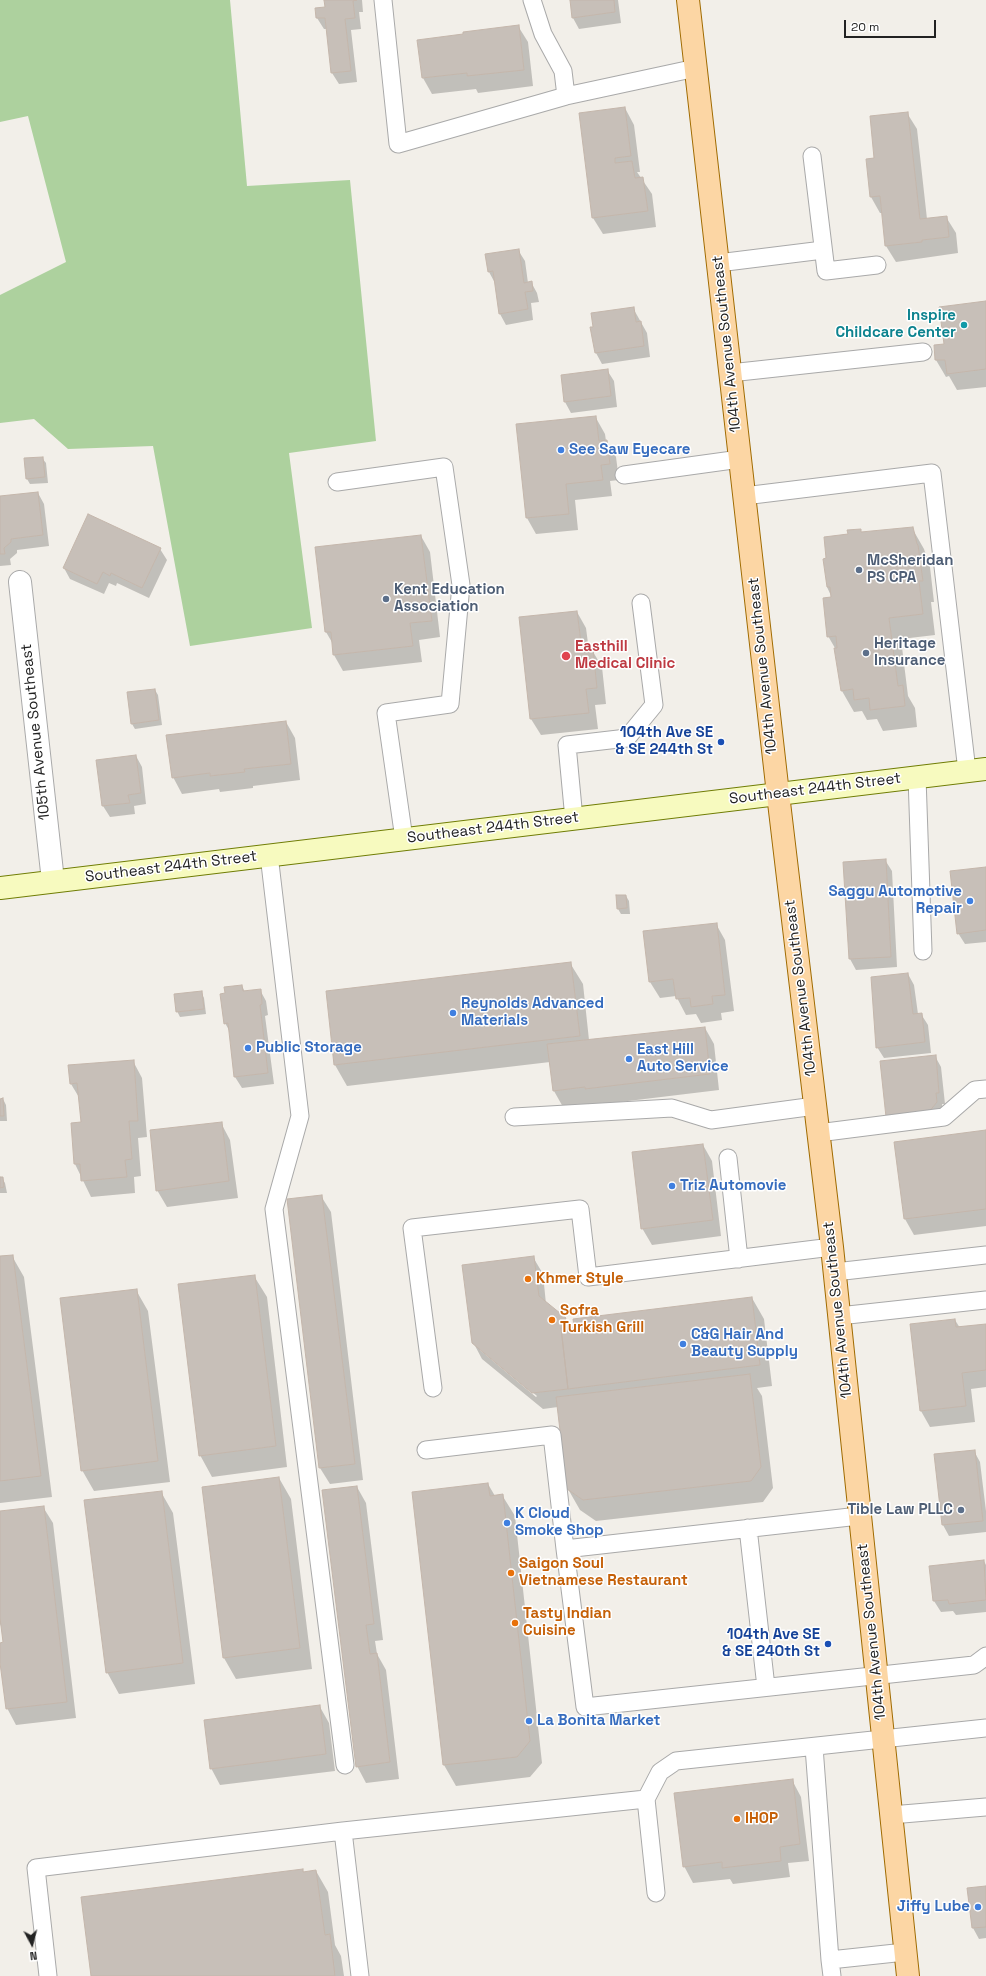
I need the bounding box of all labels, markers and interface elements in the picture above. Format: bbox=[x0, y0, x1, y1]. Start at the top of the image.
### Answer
scale bar bbox=[846, 12, 938, 38]
text: 20 m bbox=[851, 19, 879, 35]
street label: 104th Avenue Southeast bbox=[709, 255, 745, 433]
place label: Inspire Childcare Center bbox=[835, 307, 956, 342]
marker: Inspire Childcare Center bbox=[959, 320, 969, 330]
place label: See Saw Eyecare bbox=[569, 441, 690, 459]
marker: See Saw Eyecare bbox=[556, 445, 566, 455]
place label: McSheridan PS CPA bbox=[867, 552, 953, 587]
marker: McSheridan PS CPA bbox=[854, 565, 864, 575]
street label: 104th Avenue Southeast bbox=[745, 577, 781, 755]
place label: Kent Education Association bbox=[394, 581, 505, 616]
marker: Kent Education Association bbox=[381, 594, 391, 604]
place label: Heritage Insurance bbox=[874, 635, 945, 670]
place label: Easthill Medical Clinic bbox=[575, 638, 675, 673]
street label: 105th Avenue Southeast bbox=[18, 643, 54, 821]
marker: Heritage Insurance bbox=[861, 648, 871, 658]
marker: Easthill Medical Clinic bbox=[560, 650, 572, 662]
place label: 104th Ave SE & SE 244th St bbox=[616, 724, 713, 759]
marker: 104th Ave SE & SE 244th St bbox=[716, 737, 726, 747]
street label: Southeast 244th Street bbox=[728, 770, 902, 808]
street label: Southeast 244th Street bbox=[406, 809, 580, 847]
street label: Southeast 244th Street bbox=[84, 848, 258, 886]
place label: Saggu Automotive Repair bbox=[828, 883, 962, 918]
marker: Saggu Automotive Repair bbox=[965, 896, 975, 906]
street label: 104th Avenue Southeast bbox=[781, 899, 821, 1077]
place label: Reynolds Advanced Materials bbox=[461, 995, 604, 1030]
marker: Reynolds Advanced Materials bbox=[448, 1008, 458, 1018]
place label: Public Storage bbox=[256, 1039, 362, 1057]
place label: East Hill Auto Service bbox=[637, 1041, 729, 1076]
marker: Public Storage bbox=[243, 1043, 253, 1053]
marker: East Hill Auto Service bbox=[624, 1054, 634, 1064]
place label: Triz Automovie bbox=[680, 1177, 786, 1195]
marker: Triz Automovie bbox=[667, 1181, 677, 1191]
street label: 104th Avenue Southeast bbox=[820, 1221, 856, 1399]
place label: Khmer Style bbox=[536, 1270, 624, 1288]
marker: Khmer Style bbox=[523, 1274, 533, 1284]
place label: Sofra Turkish Grill bbox=[560, 1302, 644, 1337]
marker: Sofra Turkish Grill bbox=[547, 1315, 557, 1325]
place label: C&G Hair And Beauty Supply bbox=[691, 1326, 798, 1361]
marker: C&G Hair And Beauty Supply bbox=[678, 1339, 688, 1349]
place label: Tible Law PLLC bbox=[847, 1501, 953, 1519]
place label: K Cloud Smoke Shop bbox=[515, 1505, 604, 1540]
marker: Tible Law PLLC bbox=[956, 1505, 966, 1515]
marker: K Cloud Smoke Shop bbox=[502, 1518, 512, 1528]
street label: 104th Avenue Southeast bbox=[854, 1543, 890, 1721]
place label: Saigon Soul Vietnamese Restaurant bbox=[519, 1555, 688, 1590]
marker: Saigon Soul Vietnamese Restaurant bbox=[506, 1568, 516, 1578]
place label: Tasty Indian Cuisine bbox=[523, 1605, 611, 1640]
marker: Tasty Indian Cuisine bbox=[510, 1618, 520, 1628]
place label: 104th Ave SE & SE 240th St bbox=[722, 1626, 820, 1661]
marker: 104th Ave SE & SE 240th St bbox=[823, 1639, 833, 1649]
place label: La Bonita Market bbox=[537, 1712, 660, 1730]
marker: La Bonita Market bbox=[524, 1716, 534, 1726]
place label: IHOP bbox=[745, 1810, 778, 1828]
marker: IHOP bbox=[732, 1814, 742, 1824]
place label: Jiffy Lube bbox=[897, 1898, 970, 1916]
marker: Jiffy Lube bbox=[973, 1902, 983, 1912]
north arrow bbox=[12, 1924, 52, 1964]
text: N bbox=[29, 1949, 38, 1963]

